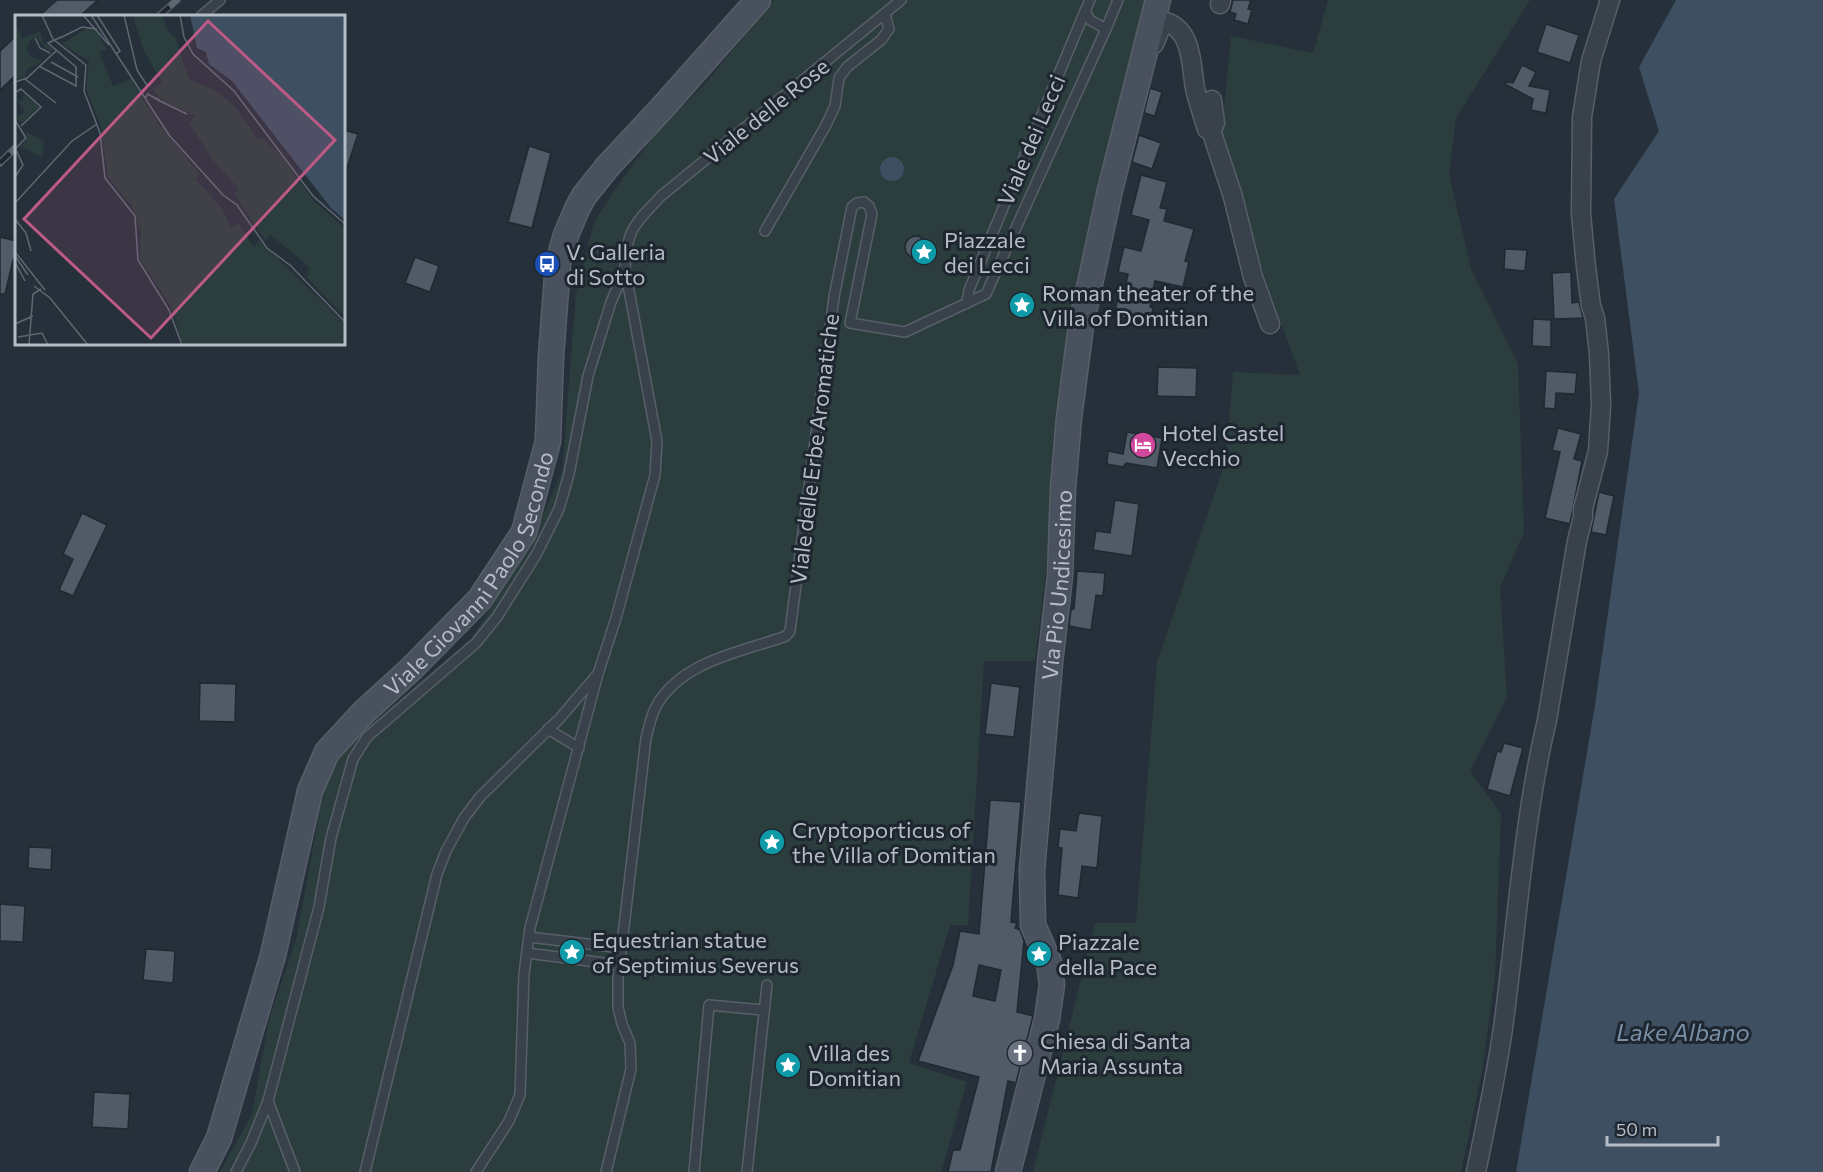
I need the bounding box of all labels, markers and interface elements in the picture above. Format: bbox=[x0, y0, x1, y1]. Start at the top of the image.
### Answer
inset map bbox=[15, 15, 345, 345]
street label: Viale delle Rose bbox=[698, 52, 834, 170]
street label: Viale dei Lecci bbox=[991, 71, 1071, 209]
place label: Piazzale dei Lecci bbox=[944, 226, 1030, 278]
place icon: Piazzale dei Lecci bbox=[909, 237, 939, 267]
place label: V. Galleria di Sotto bbox=[566, 238, 666, 290]
bus stop icon: V. Galleria di Sotto bbox=[532, 249, 562, 279]
place label: Roman theater of the Villa of Domitian bbox=[1042, 279, 1254, 331]
place icon: Roman theater of the Villa of Domitian bbox=[1007, 290, 1037, 320]
street label: Viale delle Erbe Aromatiche bbox=[784, 312, 844, 586]
place label: Hotel Castel Vecchio bbox=[1162, 419, 1284, 471]
hotel icon: Hotel Castel Vecchio bbox=[1128, 430, 1158, 460]
street label: Viale Giovanni Paolo Secondo bbox=[378, 448, 558, 701]
street label: Via Pio Undicesimo bbox=[1035, 489, 1076, 681]
place label: Cryptoporticus of the Villa of Domitian bbox=[792, 816, 996, 868]
place icon: Cryptoporticus of the Villa of Domitian bbox=[757, 827, 787, 857]
place label: Equestrian statue of Septimius Severus bbox=[592, 926, 799, 978]
place label: Piazzale della Pace bbox=[1058, 928, 1157, 980]
place icon: Equestrian statue of Septimius Severus bbox=[557, 937, 587, 967]
place icon: Piazzale della Pace bbox=[1024, 939, 1054, 969]
water label: Lake Albano bbox=[1616, 1017, 1750, 1046]
place label: Chiesa di Santa Maria Assunta bbox=[1040, 1027, 1191, 1079]
church icon: Chiesa di Santa Maria Assunta bbox=[1005, 1038, 1035, 1068]
place label: Villa des Domitian bbox=[808, 1039, 901, 1091]
place icon: Villa des Domitian bbox=[773, 1050, 803, 1080]
scale bar bbox=[1607, 1109, 1718, 1147]
text: 50 m bbox=[1616, 1118, 1657, 1140]

